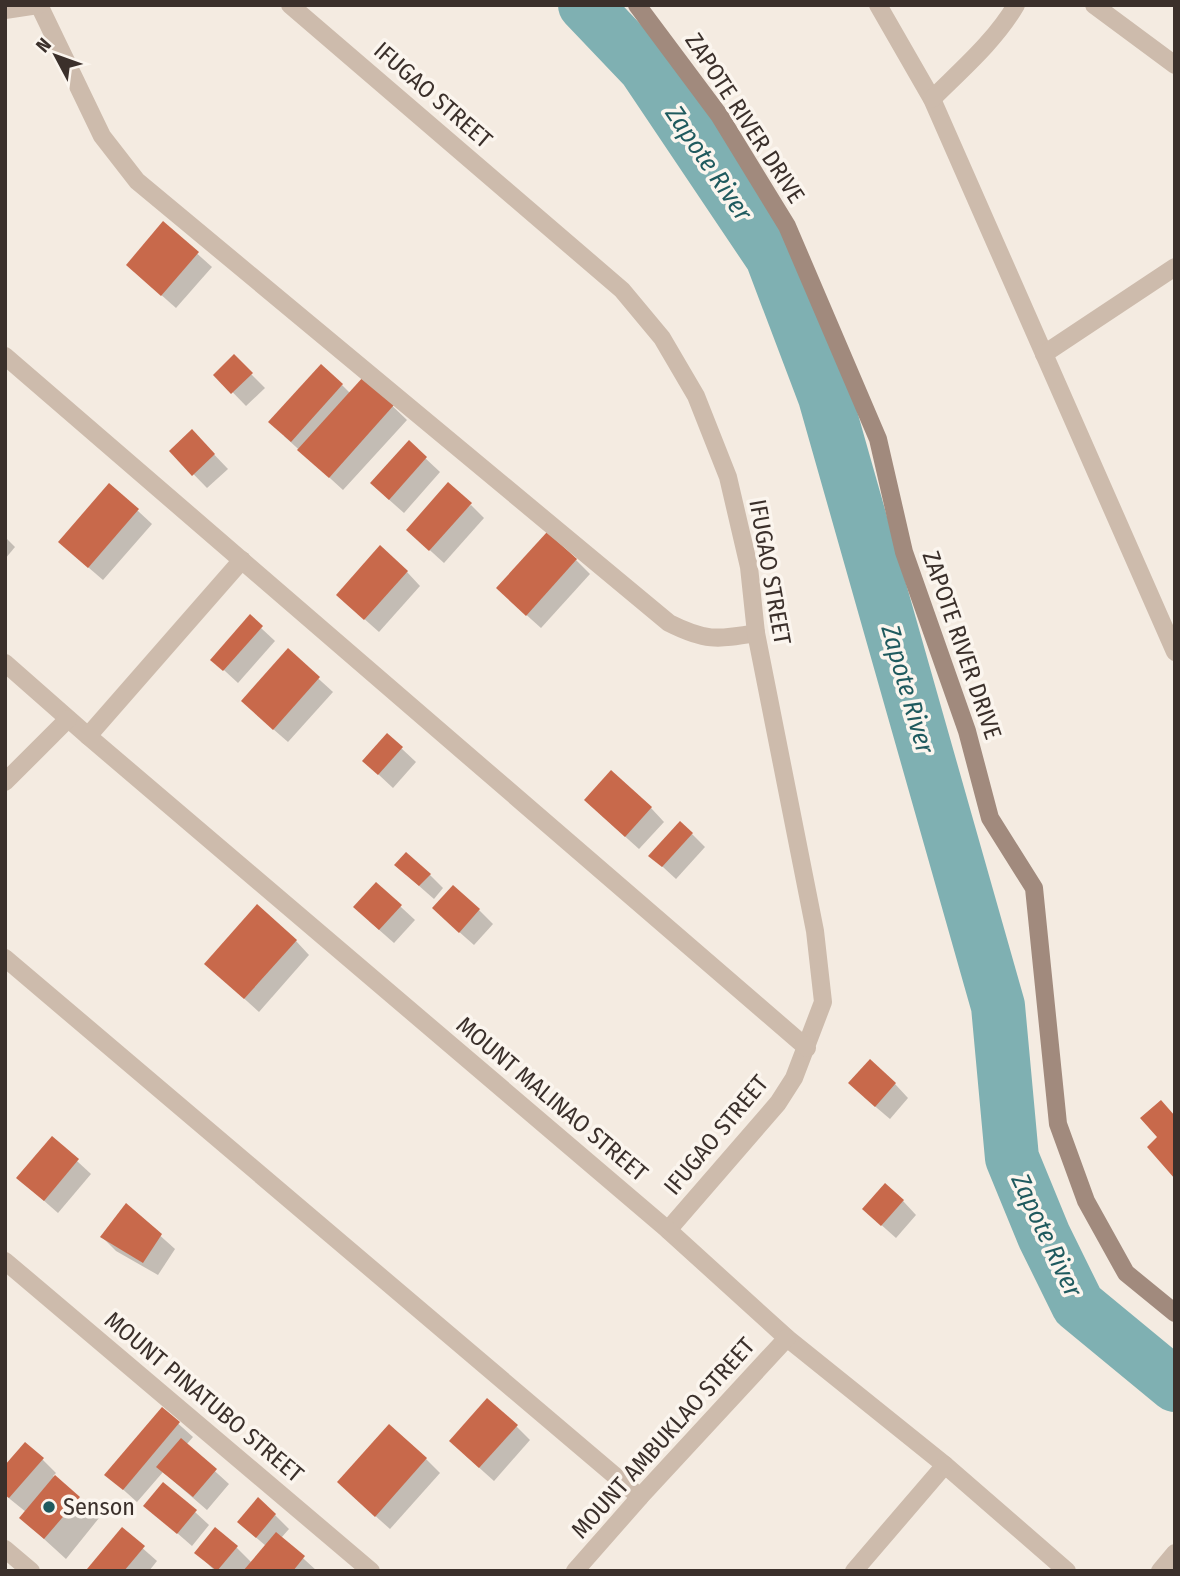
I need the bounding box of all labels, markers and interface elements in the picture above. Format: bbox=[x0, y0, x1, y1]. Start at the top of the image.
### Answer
north arrow bbox=[21, 21, 91, 91]
street label: ZAPOTE RIVER DRIVE bbox=[680, 28, 810, 208]
text: N bbox=[31, 33, 56, 57]
street label: IFUGAO STREET bbox=[368, 36, 498, 154]
water label: Zapote River bbox=[658, 99, 759, 227]
street label: IFUGAO STREET bbox=[743, 497, 797, 647]
street label: ZAPOTE RIVER DRIVE bbox=[917, 547, 1007, 743]
water label: Zapote River bbox=[874, 620, 941, 758]
street label: MOUNT MALINAO STREET bbox=[451, 1011, 653, 1187]
street label: IFUGAO STREET bbox=[658, 1070, 774, 1200]
water label: Zapote River bbox=[1004, 1168, 1089, 1302]
street label: MOUNT PINATUBO STREET bbox=[99, 1306, 309, 1488]
street label: MOUNT AMBUKLAO STREET bbox=[566, 1332, 760, 1544]
place label: Senson bbox=[63, 1493, 135, 1521]
marker: Senson bbox=[41, 1499, 57, 1515]

